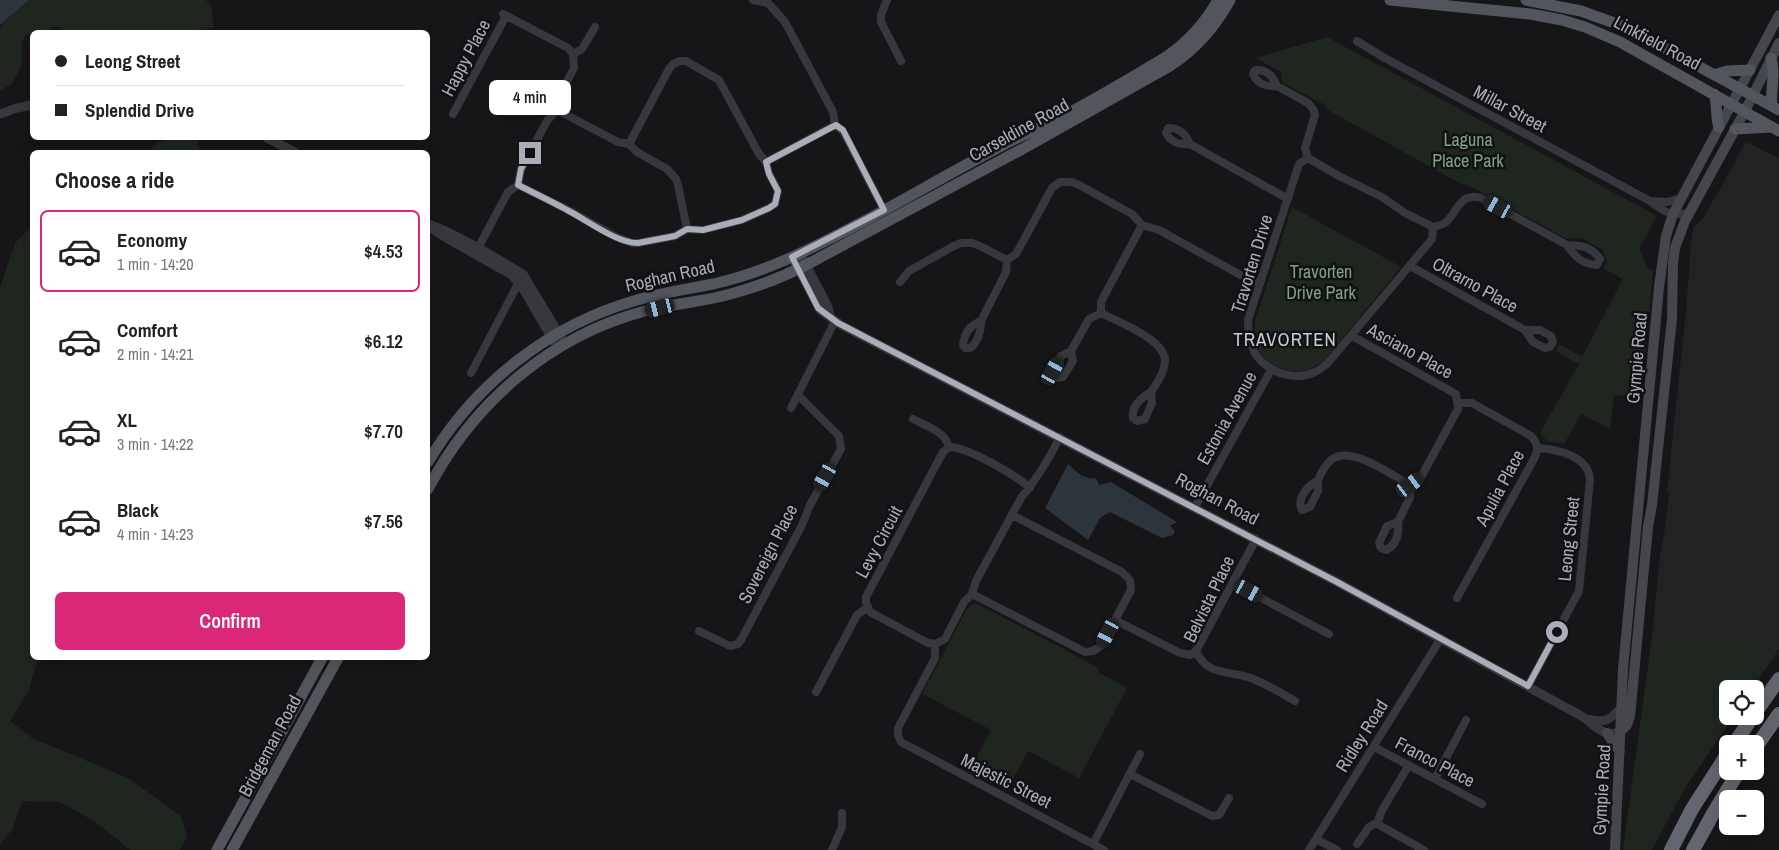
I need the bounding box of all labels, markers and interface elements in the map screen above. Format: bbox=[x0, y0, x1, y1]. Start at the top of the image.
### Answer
street label: Linkfield Road bbox=[1609, 9, 1705, 76]
street label: Happy Place bbox=[435, 15, 496, 101]
text: Leong Street bbox=[85, 48, 180, 74]
street label: Millar Street bbox=[1469, 79, 1551, 138]
callout: 4 min bbox=[489, 80, 571, 116]
text: 4 min bbox=[513, 86, 547, 108]
street label: Carseldine Road bbox=[964, 92, 1073, 167]
text: Splendid Drive bbox=[85, 97, 194, 123]
park label: Laguna Place Park bbox=[1432, 127, 1504, 173]
route end bbox=[519, 142, 541, 164]
text: Choose a ride bbox=[55, 165, 174, 195]
car bbox=[1481, 193, 1514, 221]
street label: Travorten Drive bbox=[1225, 211, 1278, 316]
text: Economy bbox=[117, 227, 187, 253]
icon: car bbox=[57, 229, 102, 274]
text: $4.53 bbox=[364, 238, 403, 264]
street label: Oltrarno Place bbox=[1428, 251, 1523, 318]
text: 1 min · 14:20 bbox=[117, 253, 194, 275]
street label: Roghan Road bbox=[623, 253, 717, 298]
park label: Travorten Drive Park bbox=[1286, 259, 1356, 305]
car bbox=[643, 297, 676, 319]
street label: Gympie Road bbox=[1620, 312, 1653, 404]
street label: Asciano Place bbox=[1362, 316, 1458, 384]
text: Comfort bbox=[117, 317, 178, 343]
icon: car bbox=[57, 319, 102, 364]
district label: TRAVORTEN bbox=[1233, 326, 1337, 352]
text: $6.12 bbox=[364, 328, 403, 354]
text: 2 min · 14:21 bbox=[117, 343, 194, 365]
car bbox=[1039, 354, 1066, 388]
street label: Estonia Avenue bbox=[1191, 367, 1263, 469]
text: XL bbox=[117, 407, 137, 433]
icon: car bbox=[57, 409, 102, 454]
text: $7.70 bbox=[364, 418, 403, 444]
text: 3 min · 14:22 bbox=[117, 433, 194, 455]
street label: Apulia Place bbox=[1469, 445, 1530, 531]
car bbox=[811, 460, 838, 494]
street label: Roghan Road bbox=[1171, 466, 1263, 531]
car bbox=[1393, 470, 1426, 500]
street label: Leong Street bbox=[1552, 496, 1585, 582]
text: Black bbox=[117, 497, 159, 523]
icon: car bbox=[57, 499, 102, 544]
street label: Sovereign Place bbox=[732, 500, 803, 608]
street label: Levy Circuit bbox=[849, 501, 908, 582]
text: $7.56 bbox=[364, 508, 403, 534]
text: 4 min · 14:23 bbox=[117, 523, 194, 545]
street label: Belvista Place bbox=[1177, 551, 1240, 646]
car bbox=[1232, 577, 1265, 605]
button: Confirm bbox=[55, 592, 405, 650]
car bbox=[1094, 616, 1121, 650]
route start bbox=[1546, 621, 1568, 643]
map controls bbox=[1719, 680, 1764, 835]
button: locate bbox=[1719, 680, 1764, 725]
street label: Bridgeman Road bbox=[232, 691, 307, 801]
street label: Ridley Road bbox=[1329, 695, 1394, 777]
street label: Franco Place bbox=[1391, 730, 1479, 793]
button: + bbox=[1719, 735, 1764, 780]
street label: Gympie Road bbox=[1587, 744, 1616, 836]
street label: Majestic Street bbox=[957, 747, 1056, 814]
button: − bbox=[1719, 790, 1764, 835]

